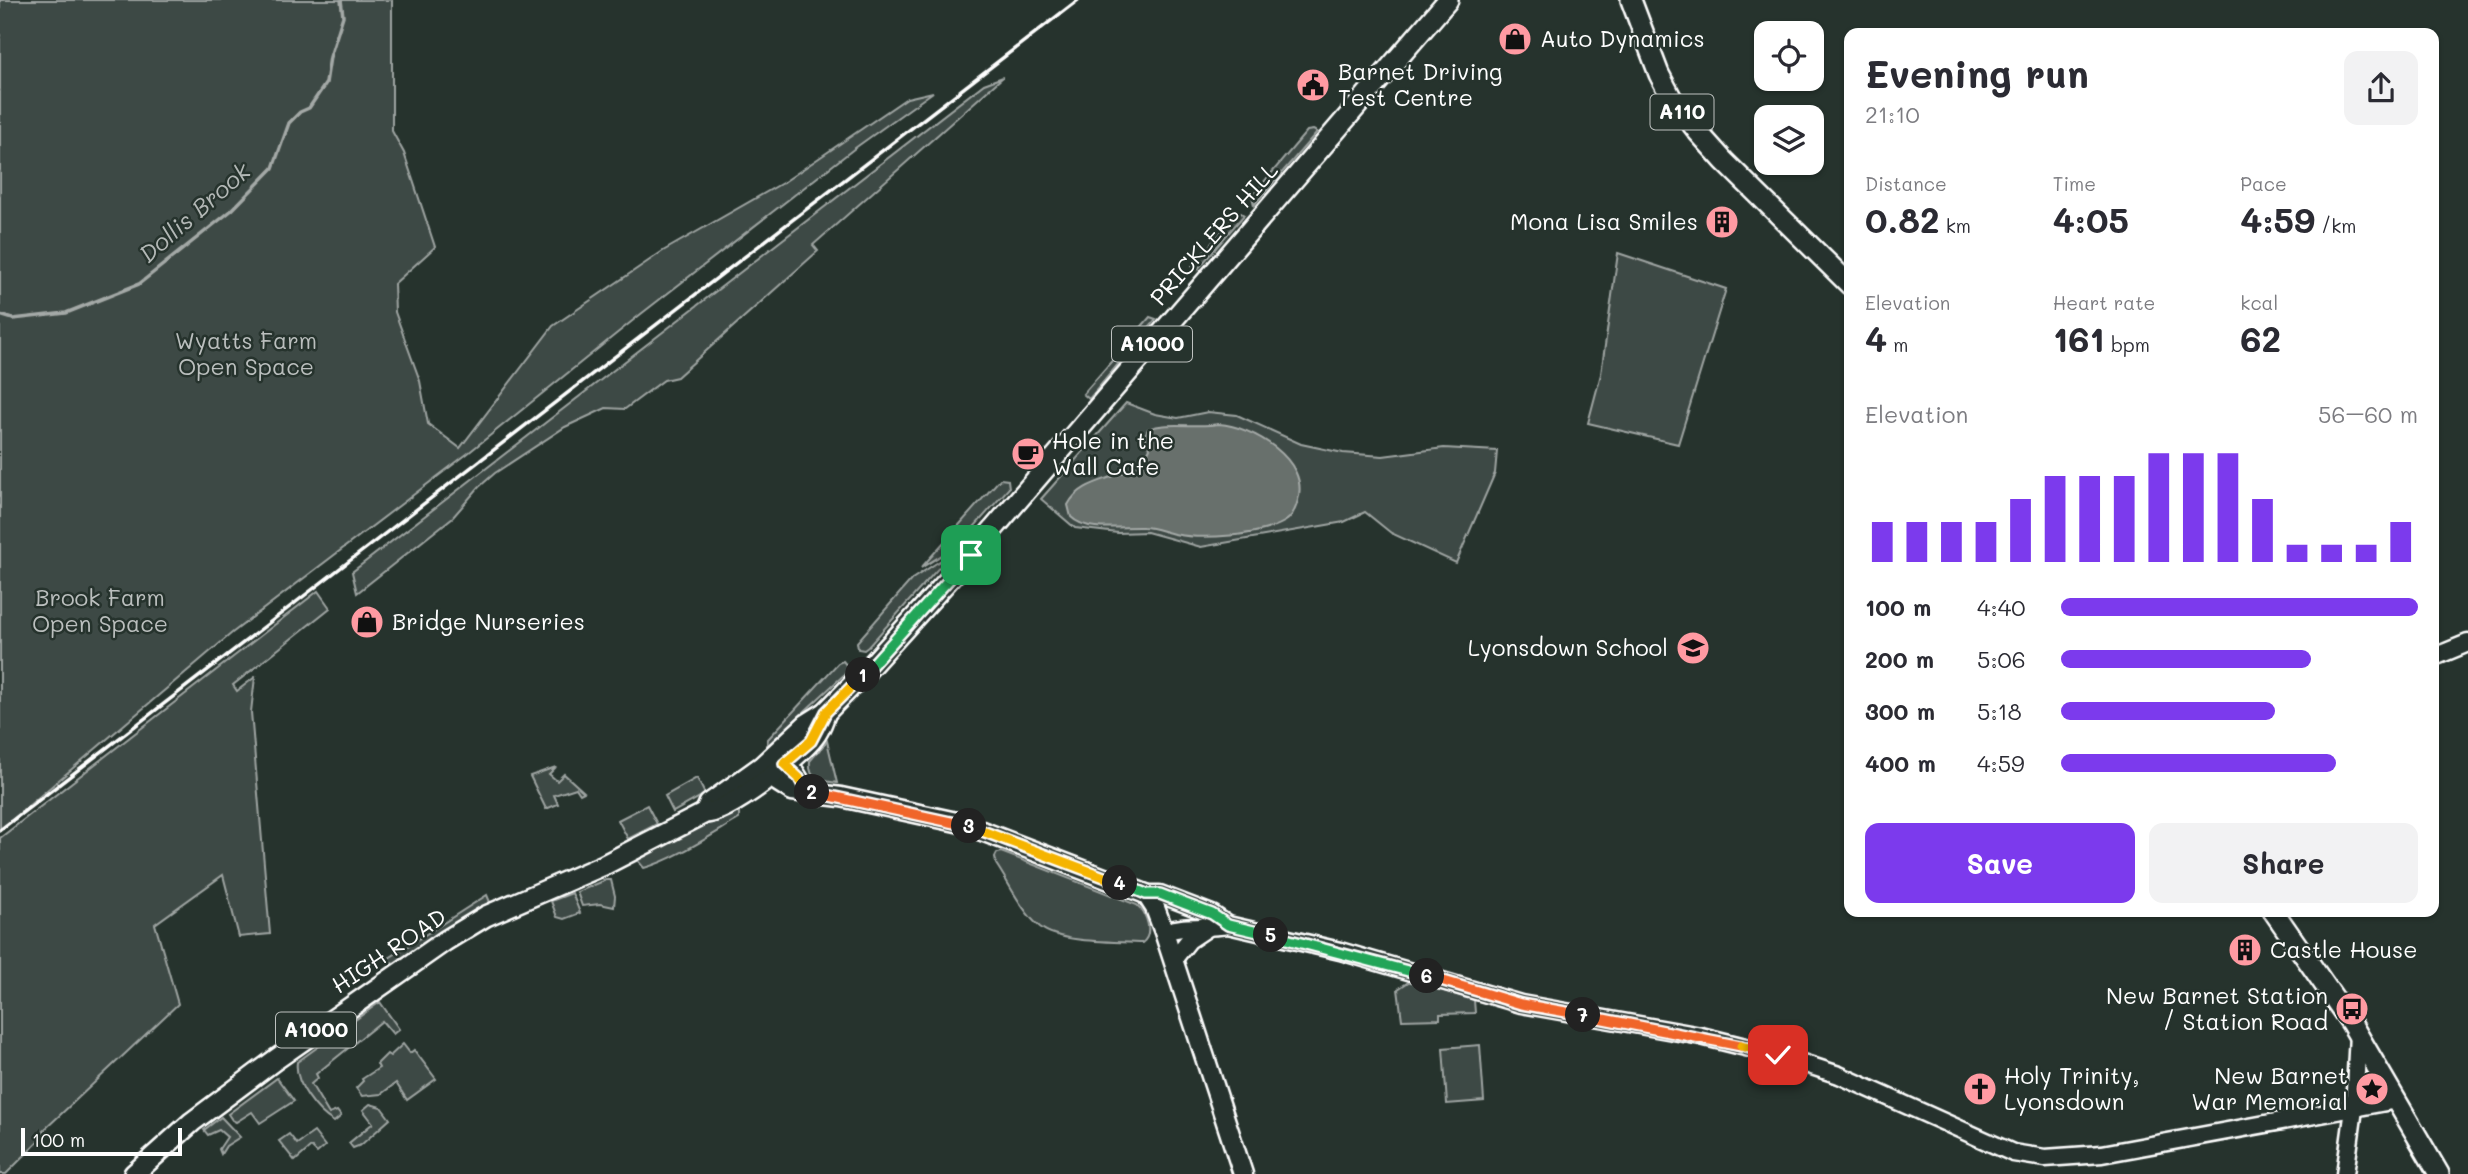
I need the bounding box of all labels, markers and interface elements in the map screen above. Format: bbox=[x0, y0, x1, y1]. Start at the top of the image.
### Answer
shop icon: Auto Dynamics bbox=[1496, 20, 1534, 58]
map controls bbox=[1754, 21, 1824, 175]
button: locate bbox=[1754, 21, 1824, 91]
place label: Auto Dynamics bbox=[1540, 23, 1705, 53]
text: Evening run bbox=[1865, 48, 2089, 98]
button: share bbox=[2344, 51, 2418, 125]
place label: Barnet Driving Test Centre bbox=[1338, 56, 1502, 112]
public building icon: Barnet Driving Test Centre bbox=[1294, 66, 1332, 104]
road number: A110 bbox=[1650, 94, 1714, 130]
text: 21:10 bbox=[1865, 99, 1920, 129]
button: layers bbox=[1754, 105, 1824, 175]
water label: Dollis Brook bbox=[132, 154, 257, 269]
street label: PRICKLERS HILL bbox=[1143, 155, 1284, 311]
text: Distance bbox=[1865, 171, 1947, 196]
text: Time bbox=[2053, 171, 2096, 196]
text: Pace bbox=[2240, 171, 2287, 196]
text: 0.82 bbox=[1865, 196, 1940, 242]
text: 4:05 bbox=[2053, 196, 2129, 242]
text: 4:59 bbox=[2240, 196, 2315, 242]
building icon: Mona Lisa Smiles bbox=[1703, 203, 1741, 241]
place label: Mona Lisa Smiles bbox=[1510, 206, 1698, 236]
text: km bbox=[1940, 213, 1971, 238]
text: /km bbox=[2315, 213, 2356, 238]
text: Elevation bbox=[1865, 290, 1950, 315]
text: Heart rate bbox=[2053, 290, 2155, 315]
text: kcal bbox=[2240, 290, 2278, 315]
text: 4 bbox=[1865, 315, 1887, 361]
text: 161 bbox=[2053, 315, 2105, 361]
text: 62 bbox=[2240, 315, 2281, 361]
park label: Wyatts Farm Open Space bbox=[175, 325, 317, 381]
road number: A1000 bbox=[1112, 326, 1192, 362]
text: m bbox=[1887, 332, 1908, 357]
text: bpm bbox=[2105, 332, 2150, 357]
text: Elevation bbox=[1865, 399, 1968, 429]
text: 56–60 m bbox=[2318, 399, 2418, 429]
place label: Hole in the Wall Cafe bbox=[1052, 425, 1174, 481]
cafe icon: Hole in the Wall Cafe bbox=[1009, 435, 1047, 473]
pin bbox=[941, 525, 1001, 585]
icon: arrive bbox=[952, 536, 990, 574]
park label: Brook Farm Open Space bbox=[32, 582, 168, 638]
text: 100 m bbox=[1865, 592, 1931, 622]
text: 4:40 bbox=[1977, 592, 2025, 622]
shop icon: Bridge Nurseries bbox=[348, 603, 386, 641]
place label: Bridge Nurseries bbox=[392, 606, 585, 636]
school or university icon: Lyonsdown School bbox=[1674, 629, 1712, 667]
place label: Lyonsdown School bbox=[1468, 632, 1668, 662]
text: 200 m bbox=[1865, 644, 1934, 674]
text: 5:06 bbox=[1977, 644, 2026, 674]
pin: 1 bbox=[846, 658, 880, 692]
text: 1 bbox=[858, 662, 867, 687]
text: 300 m bbox=[1865, 696, 1935, 726]
text: 5:18 bbox=[1977, 696, 2022, 726]
text: 400 m bbox=[1865, 748, 1936, 778]
text: 4:59 bbox=[1977, 748, 2025, 778]
pin: 2 bbox=[794, 774, 830, 810]
text: 2 bbox=[806, 779, 817, 804]
pin: 3 bbox=[951, 808, 986, 844]
text: 3 bbox=[963, 813, 974, 838]
button: Save bbox=[1865, 823, 2135, 903]
button: Share bbox=[2149, 823, 2418, 903]
pin: 4 bbox=[1102, 866, 1138, 900]
text: 4 bbox=[1113, 870, 1126, 895]
street label: HIGH ROAD bbox=[325, 901, 452, 1000]
pin: 5 bbox=[1254, 918, 1288, 953]
text: 5 bbox=[1265, 922, 1276, 947]
building icon: Castle House bbox=[2226, 931, 2264, 969]
place label: Castle House bbox=[2270, 934, 2417, 964]
pin: 6 bbox=[1410, 958, 1444, 993]
text: 6 bbox=[1421, 963, 1432, 988]
place label: New Barnet Station / Station Road bbox=[2106, 980, 2328, 1036]
bus stop icon: New Barnet Station / Station Road bbox=[2333, 990, 2371, 1028]
pin: 7 bbox=[1566, 998, 1600, 1032]
text: 7 bbox=[1577, 1002, 1588, 1027]
road number: A1000 bbox=[276, 1012, 356, 1048]
pin bbox=[1748, 1025, 1808, 1085]
icon: check bbox=[1759, 1036, 1797, 1074]
place label: Holy Trinity, Lyonsdown bbox=[2004, 1060, 2139, 1116]
place label: New Barnet War Memorial bbox=[2191, 1060, 2348, 1116]
church icon: Holy Trinity, Lyonsdown bbox=[1961, 1070, 1999, 1108]
place icon: New Barnet War Memorial bbox=[2353, 1070, 2391, 1108]
scale bar bbox=[21, 1125, 182, 1157]
text: 100 m bbox=[32, 1127, 85, 1152]

